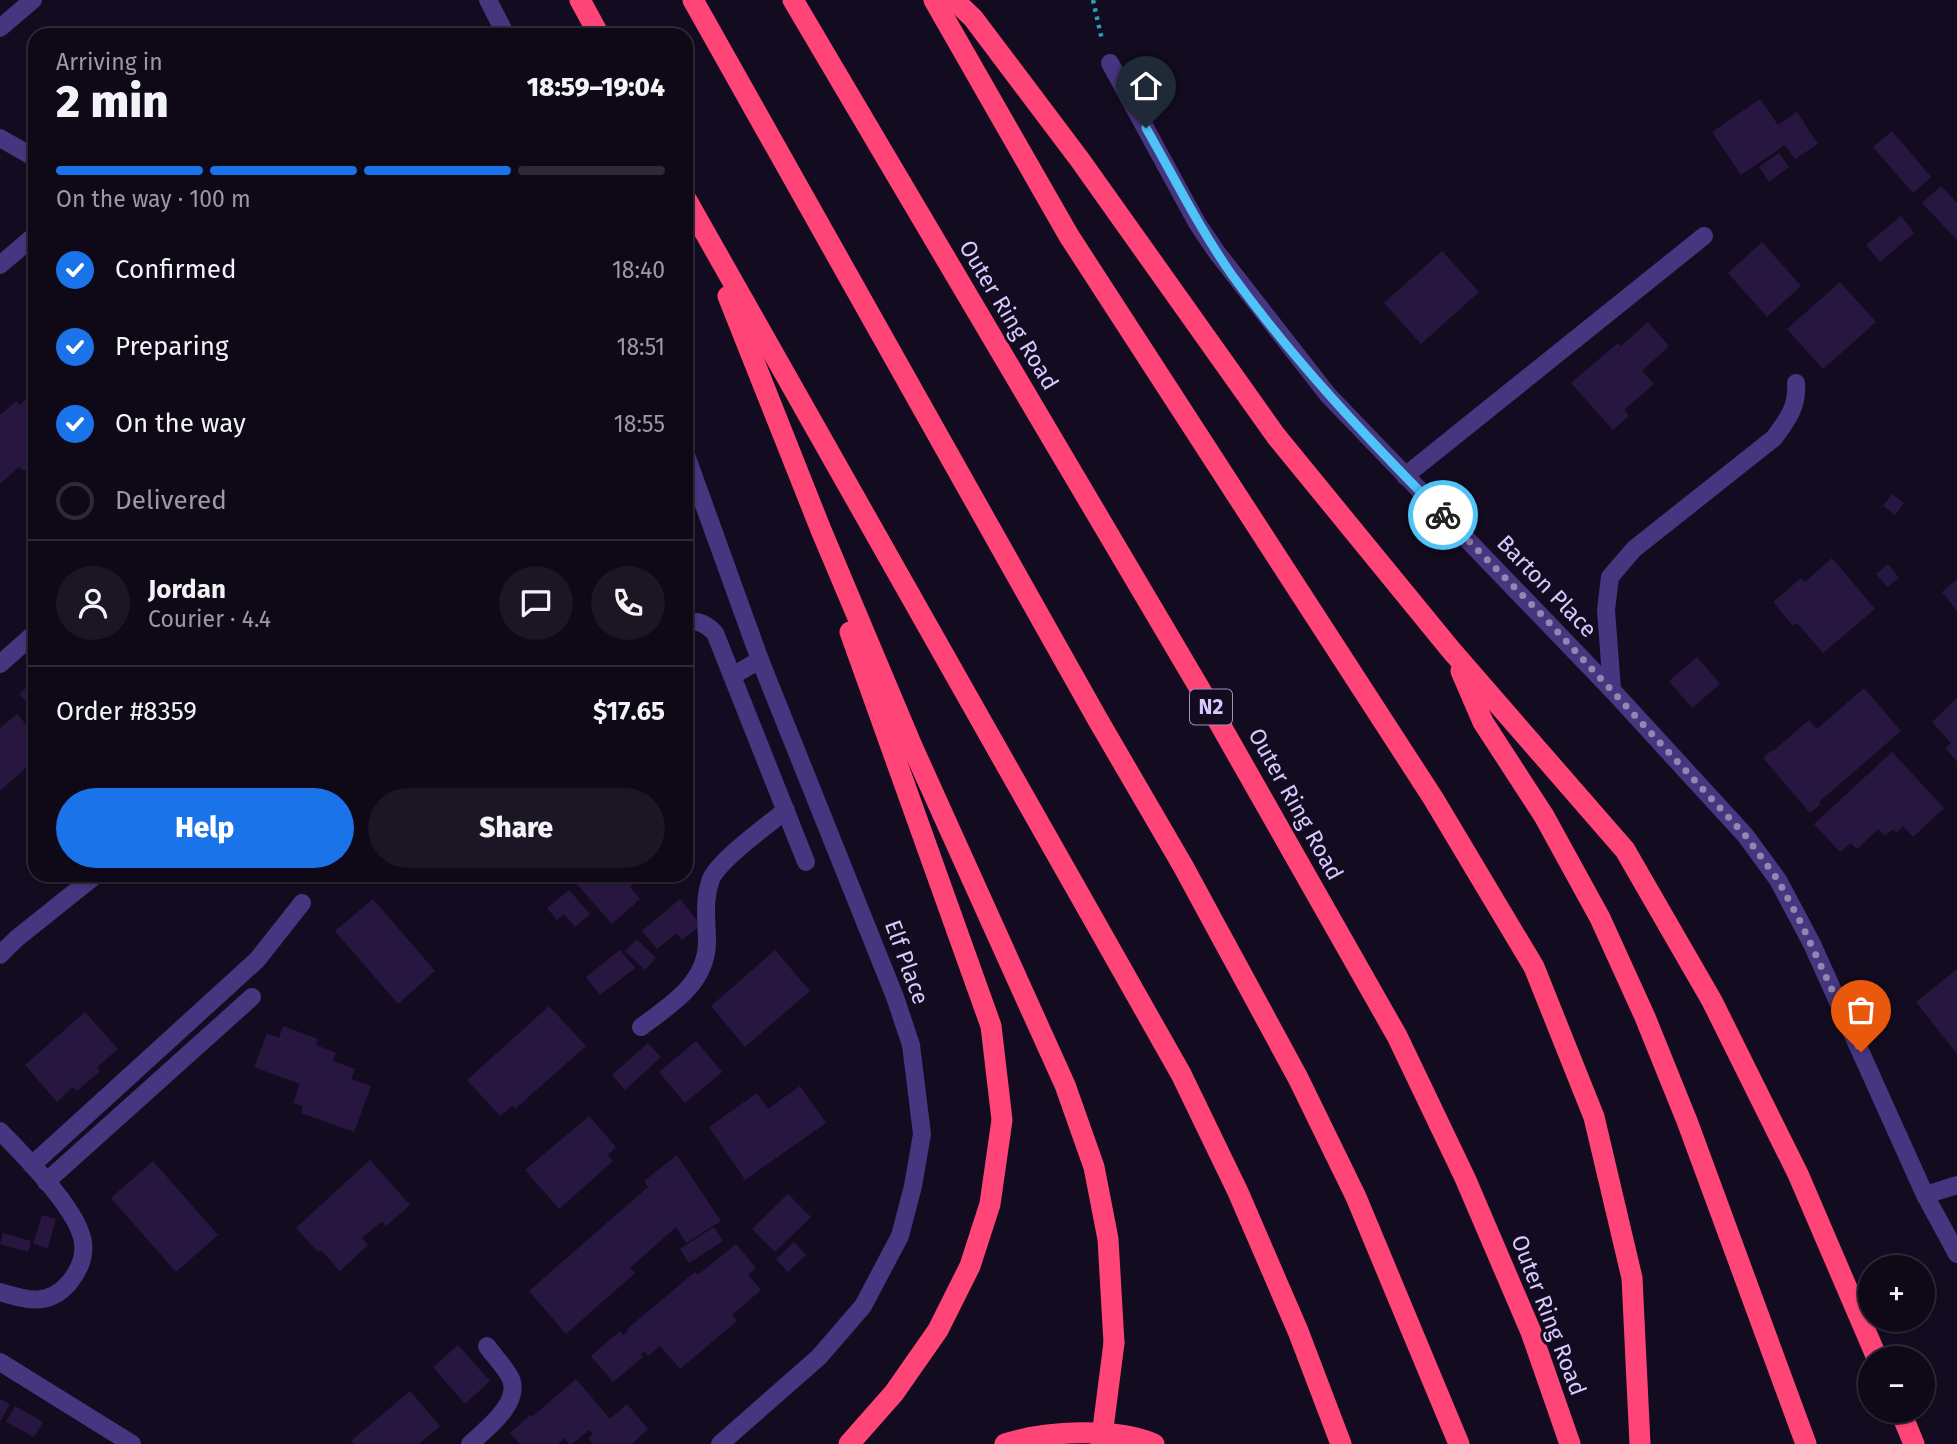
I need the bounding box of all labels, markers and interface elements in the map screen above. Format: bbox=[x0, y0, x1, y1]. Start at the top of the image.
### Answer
text: Arriving in bbox=[56, 48, 163, 76]
pin bbox=[1116, 56, 1176, 128]
icon: home bbox=[1127, 67, 1165, 105]
text: 18:59–19:04 bbox=[527, 72, 665, 103]
text: 2 min bbox=[56, 74, 169, 129]
text: On the way · 100 m bbox=[56, 185, 251, 213]
street label: Outer Ring Road bbox=[953, 235, 1065, 395]
icon: check bbox=[56, 251, 94, 289]
text: Confirmed bbox=[115, 254, 236, 285]
text: 18:40 bbox=[612, 256, 665, 284]
icon: check bbox=[56, 328, 94, 366]
text: Preparing bbox=[115, 331, 228, 362]
text: 18:51 bbox=[616, 333, 665, 361]
icon: check bbox=[56, 405, 94, 443]
text: On the way bbox=[115, 408, 246, 439]
text: 18:55 bbox=[614, 410, 665, 438]
courier bbox=[1408, 480, 1478, 550]
text: Delivered bbox=[115, 485, 227, 516]
icon: bike bbox=[1424, 496, 1462, 534]
street label: Barton Place bbox=[1491, 529, 1603, 643]
button: person bbox=[56, 566, 130, 640]
button: chat bbox=[499, 566, 573, 640]
button: phone bbox=[591, 566, 665, 640]
text: Jordan bbox=[148, 574, 226, 605]
text: Courier · 4.4 bbox=[148, 605, 271, 633]
road number: N2 bbox=[1190, 690, 1232, 724]
text: Order #8359 bbox=[56, 696, 197, 727]
text: $17.65 bbox=[593, 696, 665, 727]
street label: Outer Ring Road bbox=[1243, 723, 1349, 885]
button: Help bbox=[56, 788, 354, 868]
button: Share bbox=[368, 788, 665, 868]
street label: Elf Place bbox=[879, 916, 935, 1008]
pin bbox=[1831, 980, 1891, 1052]
icon: bag bbox=[1842, 991, 1880, 1029]
street label: Outer Ring Road bbox=[1506, 1231, 1592, 1399]
map controls bbox=[1858, 1255, 1935, 1423]
button: + bbox=[1858, 1255, 1935, 1332]
button: − bbox=[1858, 1346, 1935, 1423]

